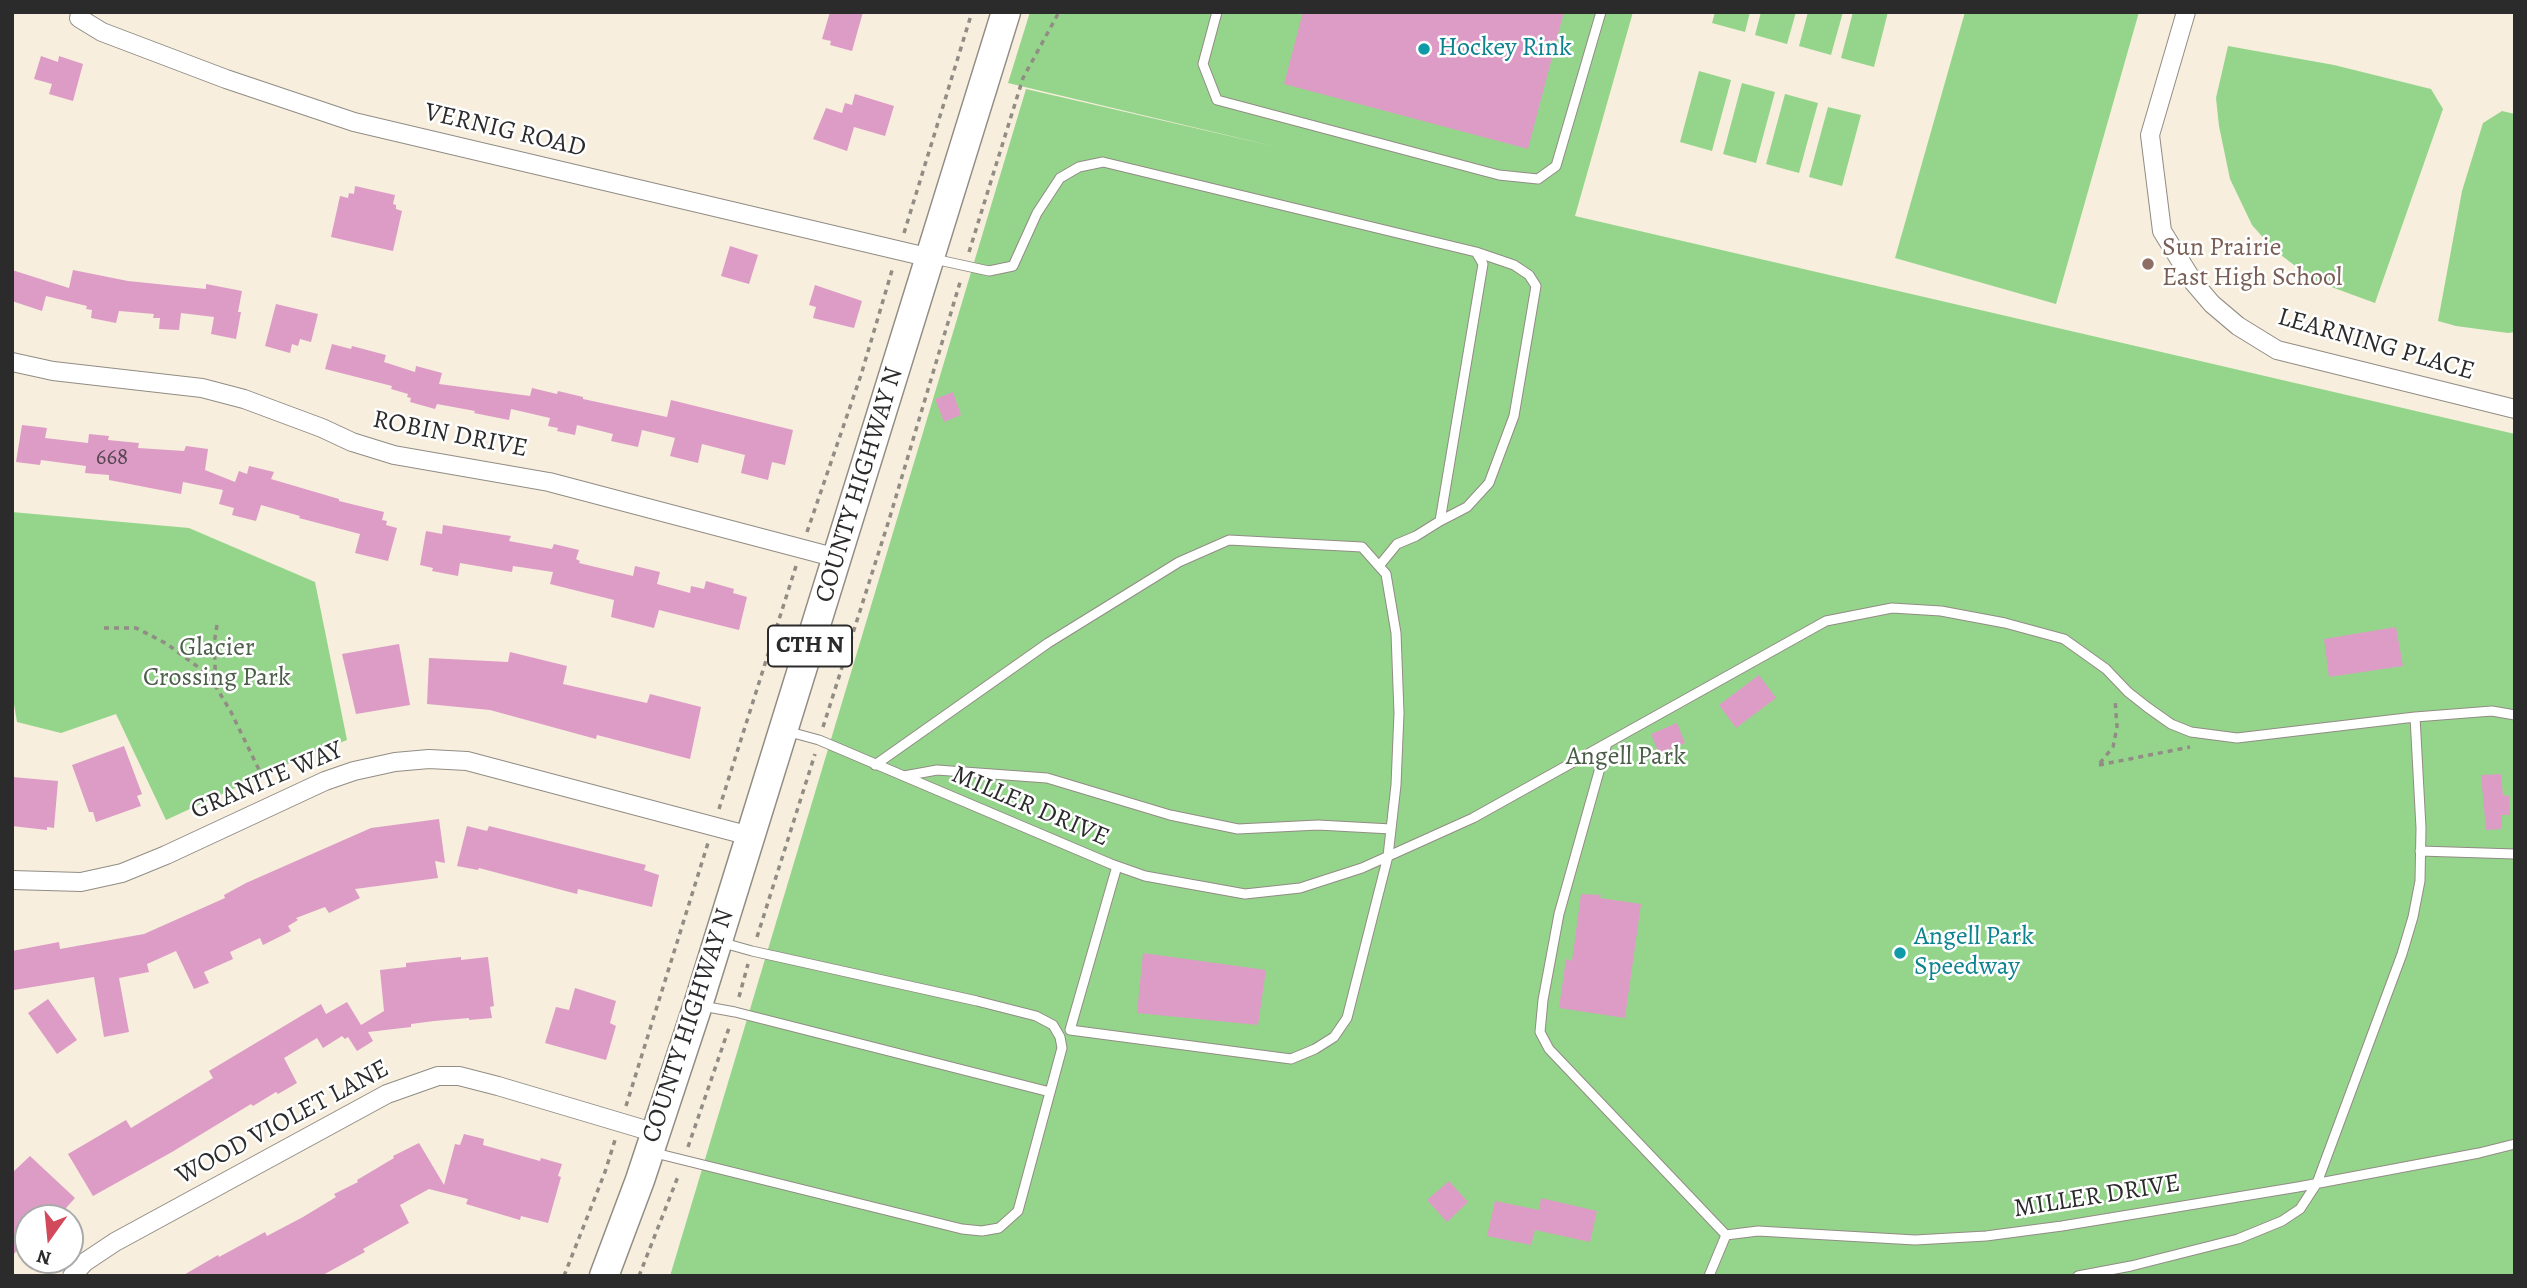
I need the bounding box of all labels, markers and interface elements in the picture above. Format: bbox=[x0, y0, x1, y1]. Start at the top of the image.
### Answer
place label: Hockey Rink bbox=[1438, 33, 1572, 65]
marker: Hockey Rink bbox=[1416, 41, 1432, 57]
street label: VERNIG ROAD bbox=[421, 97, 589, 165]
place label: Sun Prairie East High School bbox=[2162, 233, 2342, 294]
marker: Sun Prairie East High School bbox=[2140, 256, 2156, 272]
street label: LEARNING PLACE bbox=[2274, 302, 2478, 388]
street label: COUNTY HIGHWAY N bbox=[809, 364, 911, 606]
street label: ROBIN DRIVE bbox=[370, 405, 530, 465]
house number: 668 bbox=[96, 444, 128, 472]
road number: CTH N bbox=[768, 626, 852, 666]
park label: Glacier Crossing Park bbox=[143, 633, 291, 694]
street label: GRANITE WAY bbox=[186, 735, 348, 827]
park label: Angell Park bbox=[1566, 742, 1686, 774]
street label: MILLER DRIVE bbox=[947, 760, 1113, 854]
street label: COUNTY HIGHWAY N bbox=[636, 905, 742, 1147]
place label: Angell Park Speedway bbox=[1914, 922, 2034, 984]
marker: Angell Park Speedway bbox=[1892, 945, 1908, 961]
street label: WOOD VIOLET LANE bbox=[171, 1054, 395, 1192]
street label: MILLER DRIVE bbox=[2012, 1168, 2182, 1226]
north arrow bbox=[14, 1204, 84, 1274]
text: N bbox=[34, 1243, 54, 1272]

